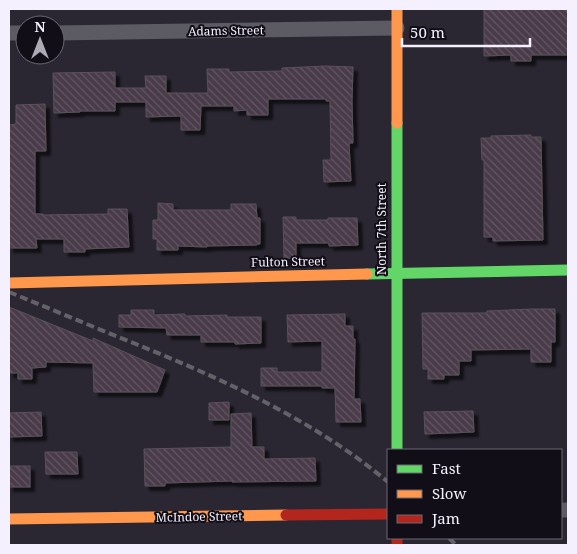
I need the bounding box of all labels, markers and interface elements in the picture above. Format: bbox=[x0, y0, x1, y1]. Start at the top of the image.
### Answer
north arrow bbox=[15, 15, 65, 65]
scale bar bbox=[402, 15, 530, 47]
text: N bbox=[34, 17, 46, 36]
street label: Adams Street bbox=[188, 21, 264, 40]
text: 50 m bbox=[410, 22, 445, 42]
street label: North 7th Street bbox=[373, 183, 390, 275]
street label: Fulton Street bbox=[251, 252, 325, 271]
legend bbox=[387, 449, 562, 539]
text: Fast bbox=[432, 458, 461, 478]
text: Slow bbox=[432, 483, 466, 503]
street label: McIndoe Street bbox=[156, 507, 242, 526]
text: Jam bbox=[431, 508, 460, 528]

